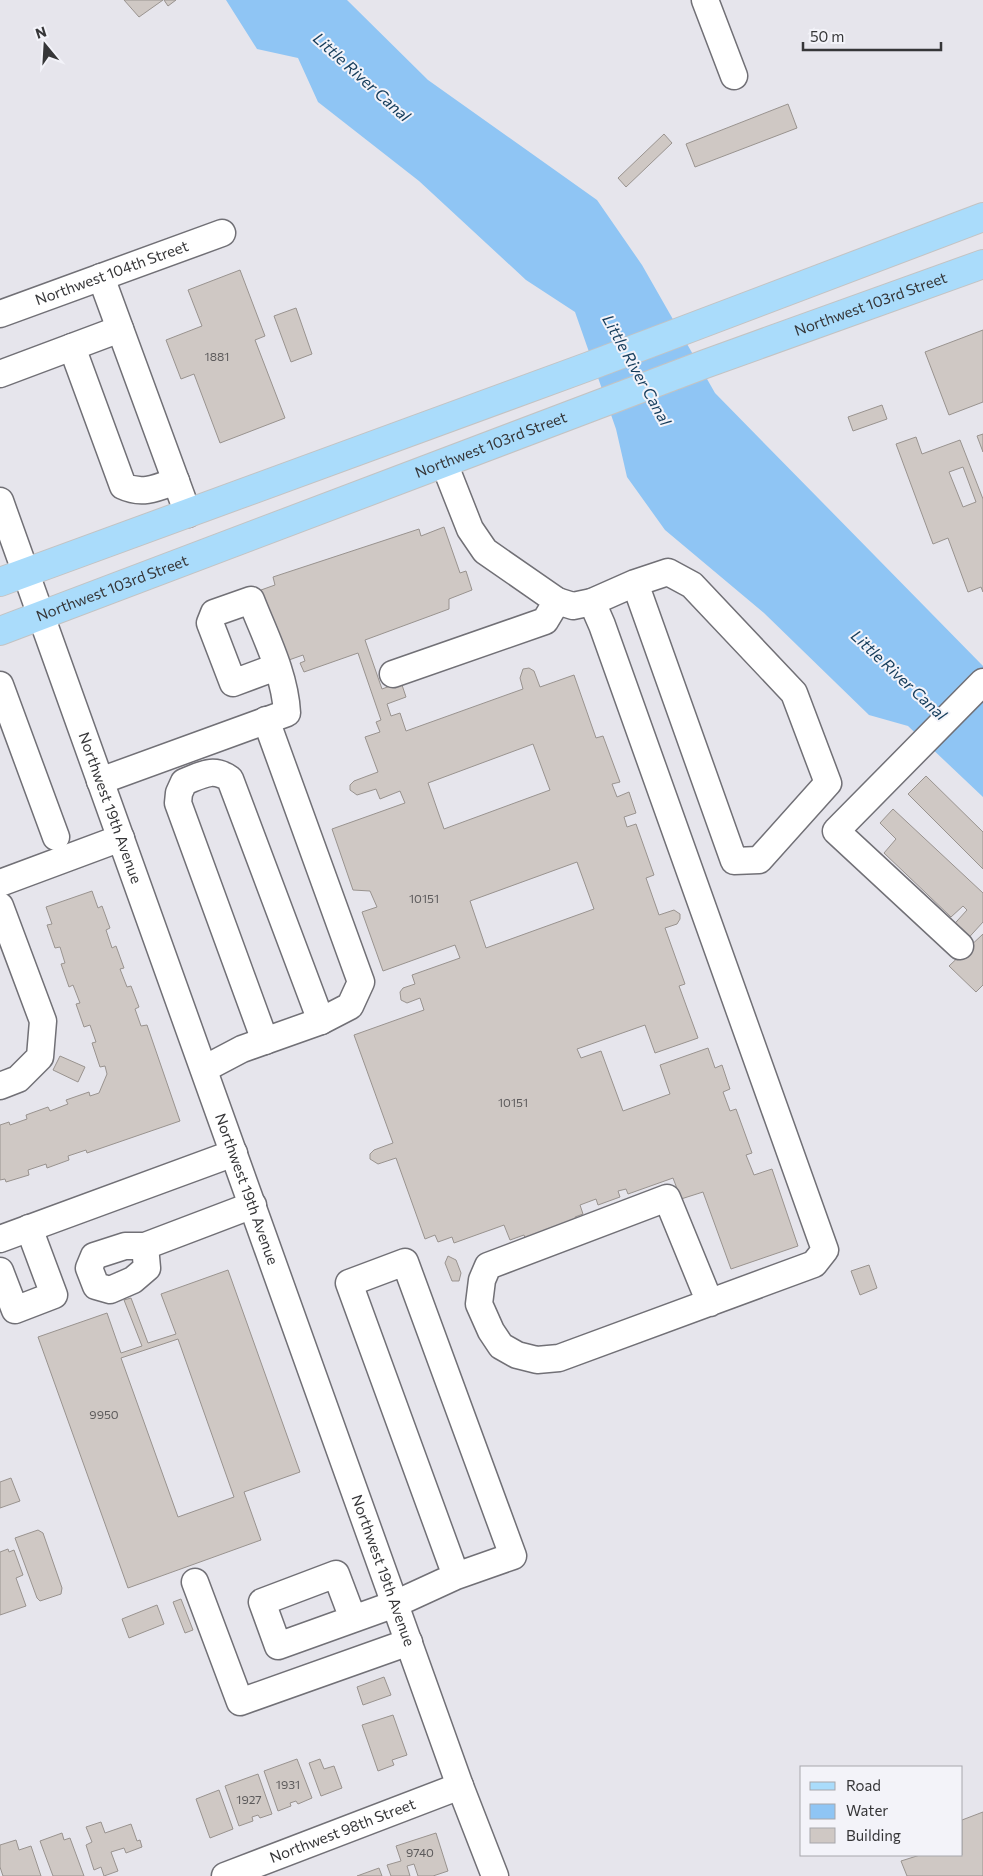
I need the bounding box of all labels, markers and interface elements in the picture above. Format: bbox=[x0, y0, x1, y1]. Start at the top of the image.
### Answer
north arrow bbox=[20, 20, 70, 70]
scale bar bbox=[803, 20, 940, 52]
text: N bbox=[33, 22, 48, 42]
text: 50 m bbox=[810, 27, 844, 45]
water label: Little River Canal bbox=[310, 28, 415, 126]
street label: Northwest 104th Street bbox=[32, 236, 190, 308]
street label: Northwest 103rd Street bbox=[792, 268, 949, 339]
water label: Little River Canal bbox=[599, 311, 676, 429]
house number: 1881 bbox=[205, 349, 229, 363]
street label: Northwest 103rd Street bbox=[412, 407, 569, 481]
street label: Northwest 103rd Street bbox=[33, 551, 190, 624]
water label: Little River Canal bbox=[848, 626, 952, 724]
street label: Northwest 19th Avenue bbox=[75, 729, 146, 886]
house number: 10151 bbox=[409, 891, 439, 905]
house number: 10151 bbox=[498, 1095, 528, 1109]
street label: Northwest 19th Avenue bbox=[212, 1111, 283, 1267]
house number: 9950 bbox=[89, 1407, 119, 1421]
street label: Northwest 19th Avenue bbox=[348, 1492, 419, 1648]
legend bbox=[800, 1766, 963, 1856]
text: Road bbox=[846, 1776, 881, 1794]
house number: 1931 bbox=[276, 1777, 300, 1791]
house number: 1927 bbox=[236, 1792, 262, 1806]
street label: Northwest 98th Street bbox=[267, 1794, 418, 1866]
text: Water bbox=[846, 1801, 888, 1819]
text: Building bbox=[846, 1826, 901, 1844]
house number: 9740 bbox=[406, 1845, 434, 1859]

